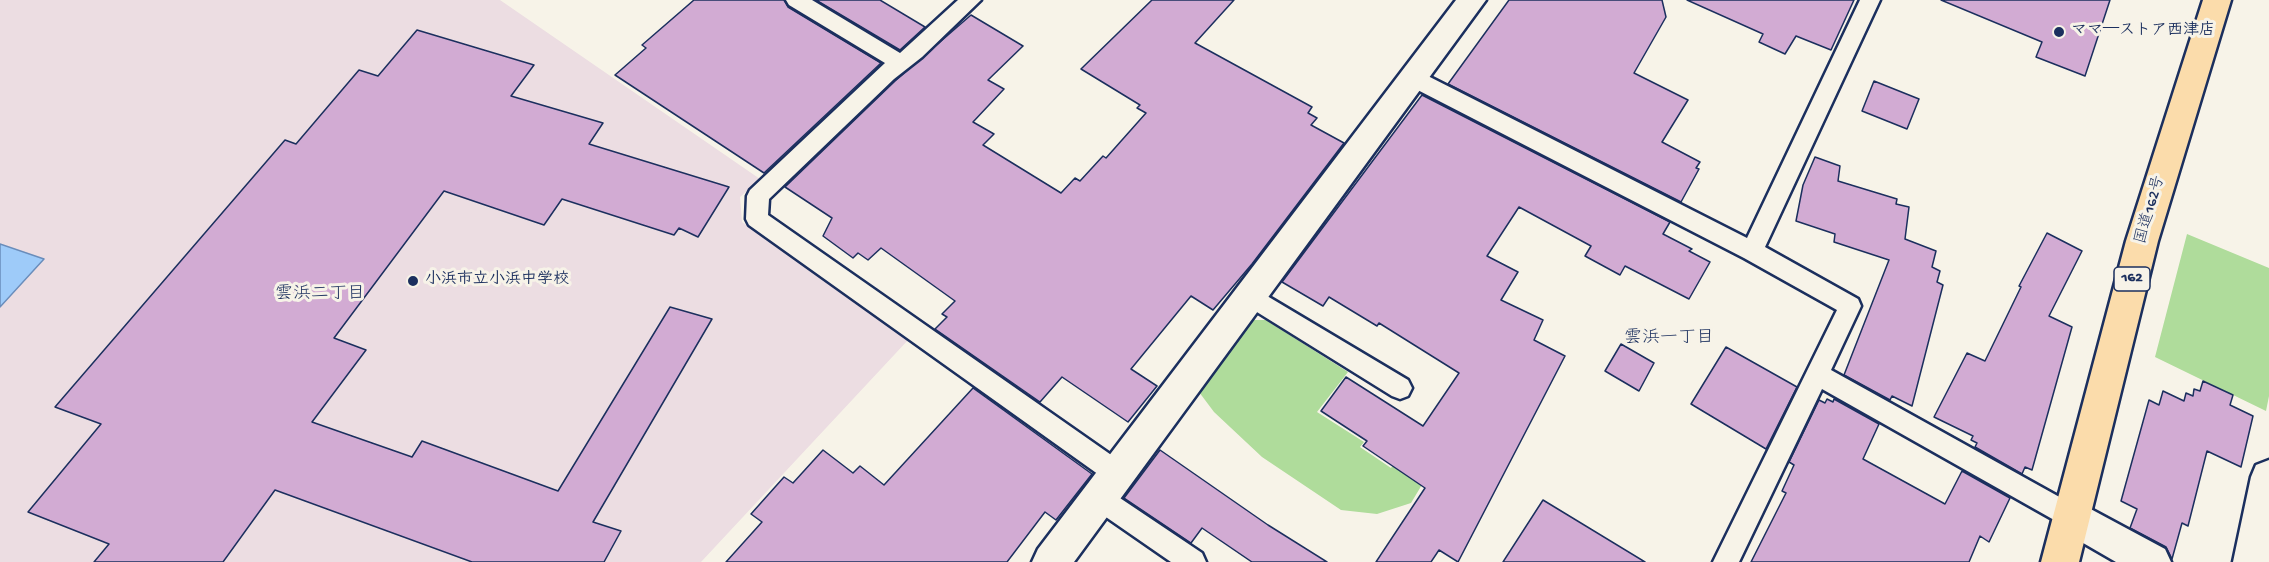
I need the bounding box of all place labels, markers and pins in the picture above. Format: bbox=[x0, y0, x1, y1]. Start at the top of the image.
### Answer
place label: ママ―ストア西津店 bbox=[2071, 22, 2215, 42]
marker: ママ―ストア西津店 bbox=[2052, 25, 2066, 39]
place label: 小浜市立小浜中学校 bbox=[425, 271, 569, 291]
marker: 小浜市立小浜中学校 bbox=[406, 274, 420, 288]

